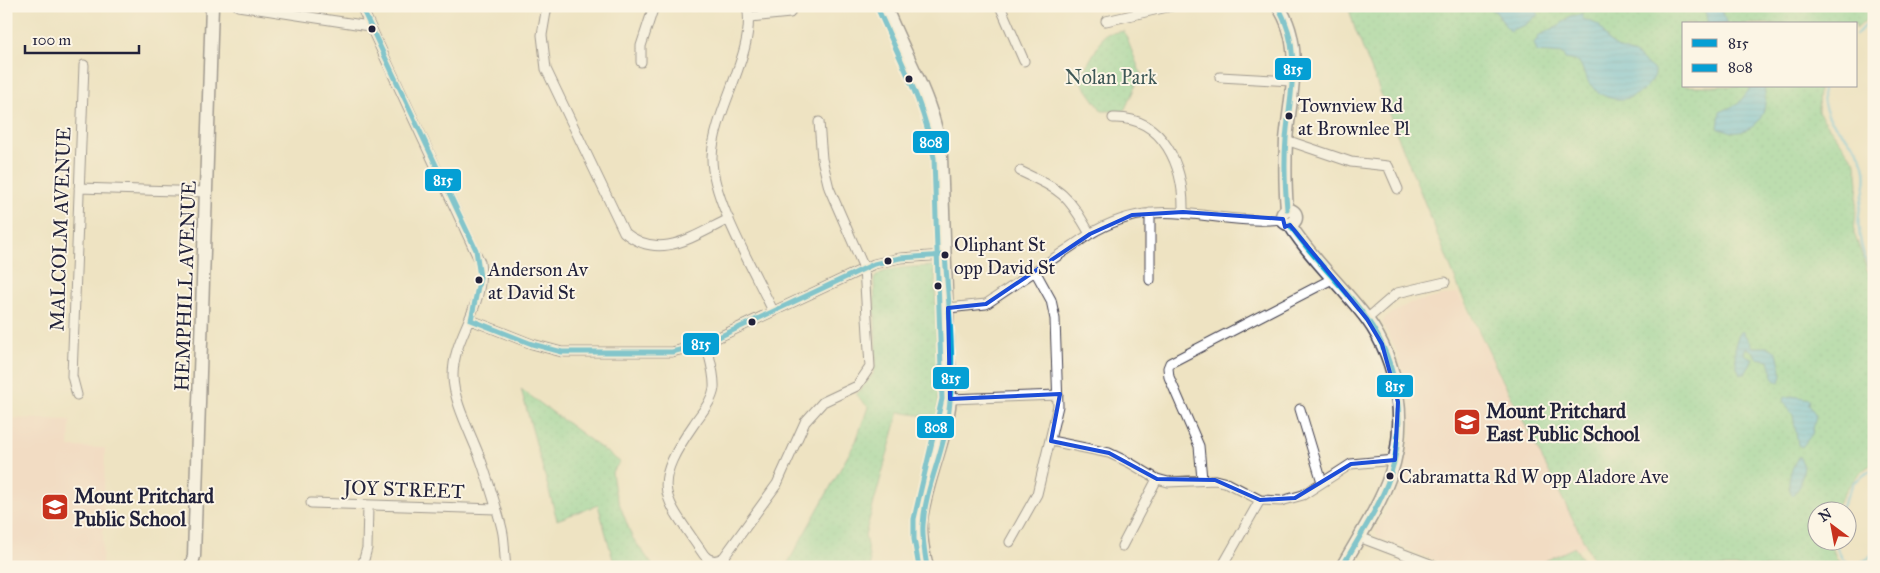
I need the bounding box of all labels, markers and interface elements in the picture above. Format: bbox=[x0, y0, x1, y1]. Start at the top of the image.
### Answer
scale bar bbox=[25, 22, 139, 54]
legend bbox=[1682, 22, 1858, 88]
unlabelled marker bbox=[367, 24, 377, 34]
text: 100 m bbox=[32, 31, 72, 49]
text: 815 bbox=[1728, 34, 1749, 52]
line badge: 815 bbox=[1274, 57, 1312, 81]
text: 808 bbox=[1728, 58, 1753, 76]
text: 815 bbox=[1283, 61, 1303, 78]
park label: Nolan Park bbox=[1065, 65, 1158, 89]
unlabelled marker bbox=[904, 74, 914, 84]
place label: Townview Rd at Brownlee Pl bbox=[1298, 94, 1411, 140]
marker: Townview Rd at Brownlee Pl bbox=[1284, 111, 1294, 121]
street label: MALCOLM AVENUE bbox=[44, 126, 76, 332]
line badge: 808 bbox=[912, 130, 950, 154]
text: 808 bbox=[919, 134, 943, 151]
line badge: 815 bbox=[424, 168, 462, 192]
text: 815 bbox=[433, 172, 453, 189]
street label: HEMPHILL AVENUE bbox=[169, 180, 201, 392]
place label: Oliphant St opp David St bbox=[954, 233, 1056, 279]
marker: Oliphant St opp David St bbox=[940, 250, 950, 260]
unlabelled marker bbox=[883, 256, 893, 266]
place label: Anderson Av at David St bbox=[487, 258, 589, 304]
marker: Anderson Av at David St bbox=[474, 275, 484, 285]
unlabelled marker bbox=[933, 281, 943, 291]
unlabelled marker bbox=[747, 317, 757, 327]
line badge: 815 bbox=[682, 332, 720, 356]
text: 815 bbox=[691, 336, 711, 353]
line badge: 815 bbox=[932, 366, 970, 390]
text: 815 bbox=[941, 370, 961, 387]
line badge: 815 bbox=[1376, 374, 1414, 398]
text: 815 bbox=[1385, 378, 1405, 395]
place label: Mount Pritchard East Public School bbox=[1486, 399, 1640, 446]
school or university icon: Mount Pritchard East Public School bbox=[1452, 407, 1482, 437]
line badge: 808 bbox=[916, 415, 955, 439]
text: 808 bbox=[924, 419, 948, 436]
place label: Cabramatta Rd W opp Aladore Ave bbox=[1399, 465, 1669, 488]
marker: Cabramatta Rd W opp Aladore Ave bbox=[1385, 471, 1395, 481]
street label: JOY STREET bbox=[341, 475, 465, 504]
place label: Mount Pritchard Public School bbox=[74, 484, 215, 531]
school or university icon: Mount Pritchard Public School bbox=[40, 492, 70, 522]
north arrow bbox=[1808, 500, 1858, 550]
text: N bbox=[1816, 505, 1835, 526]

